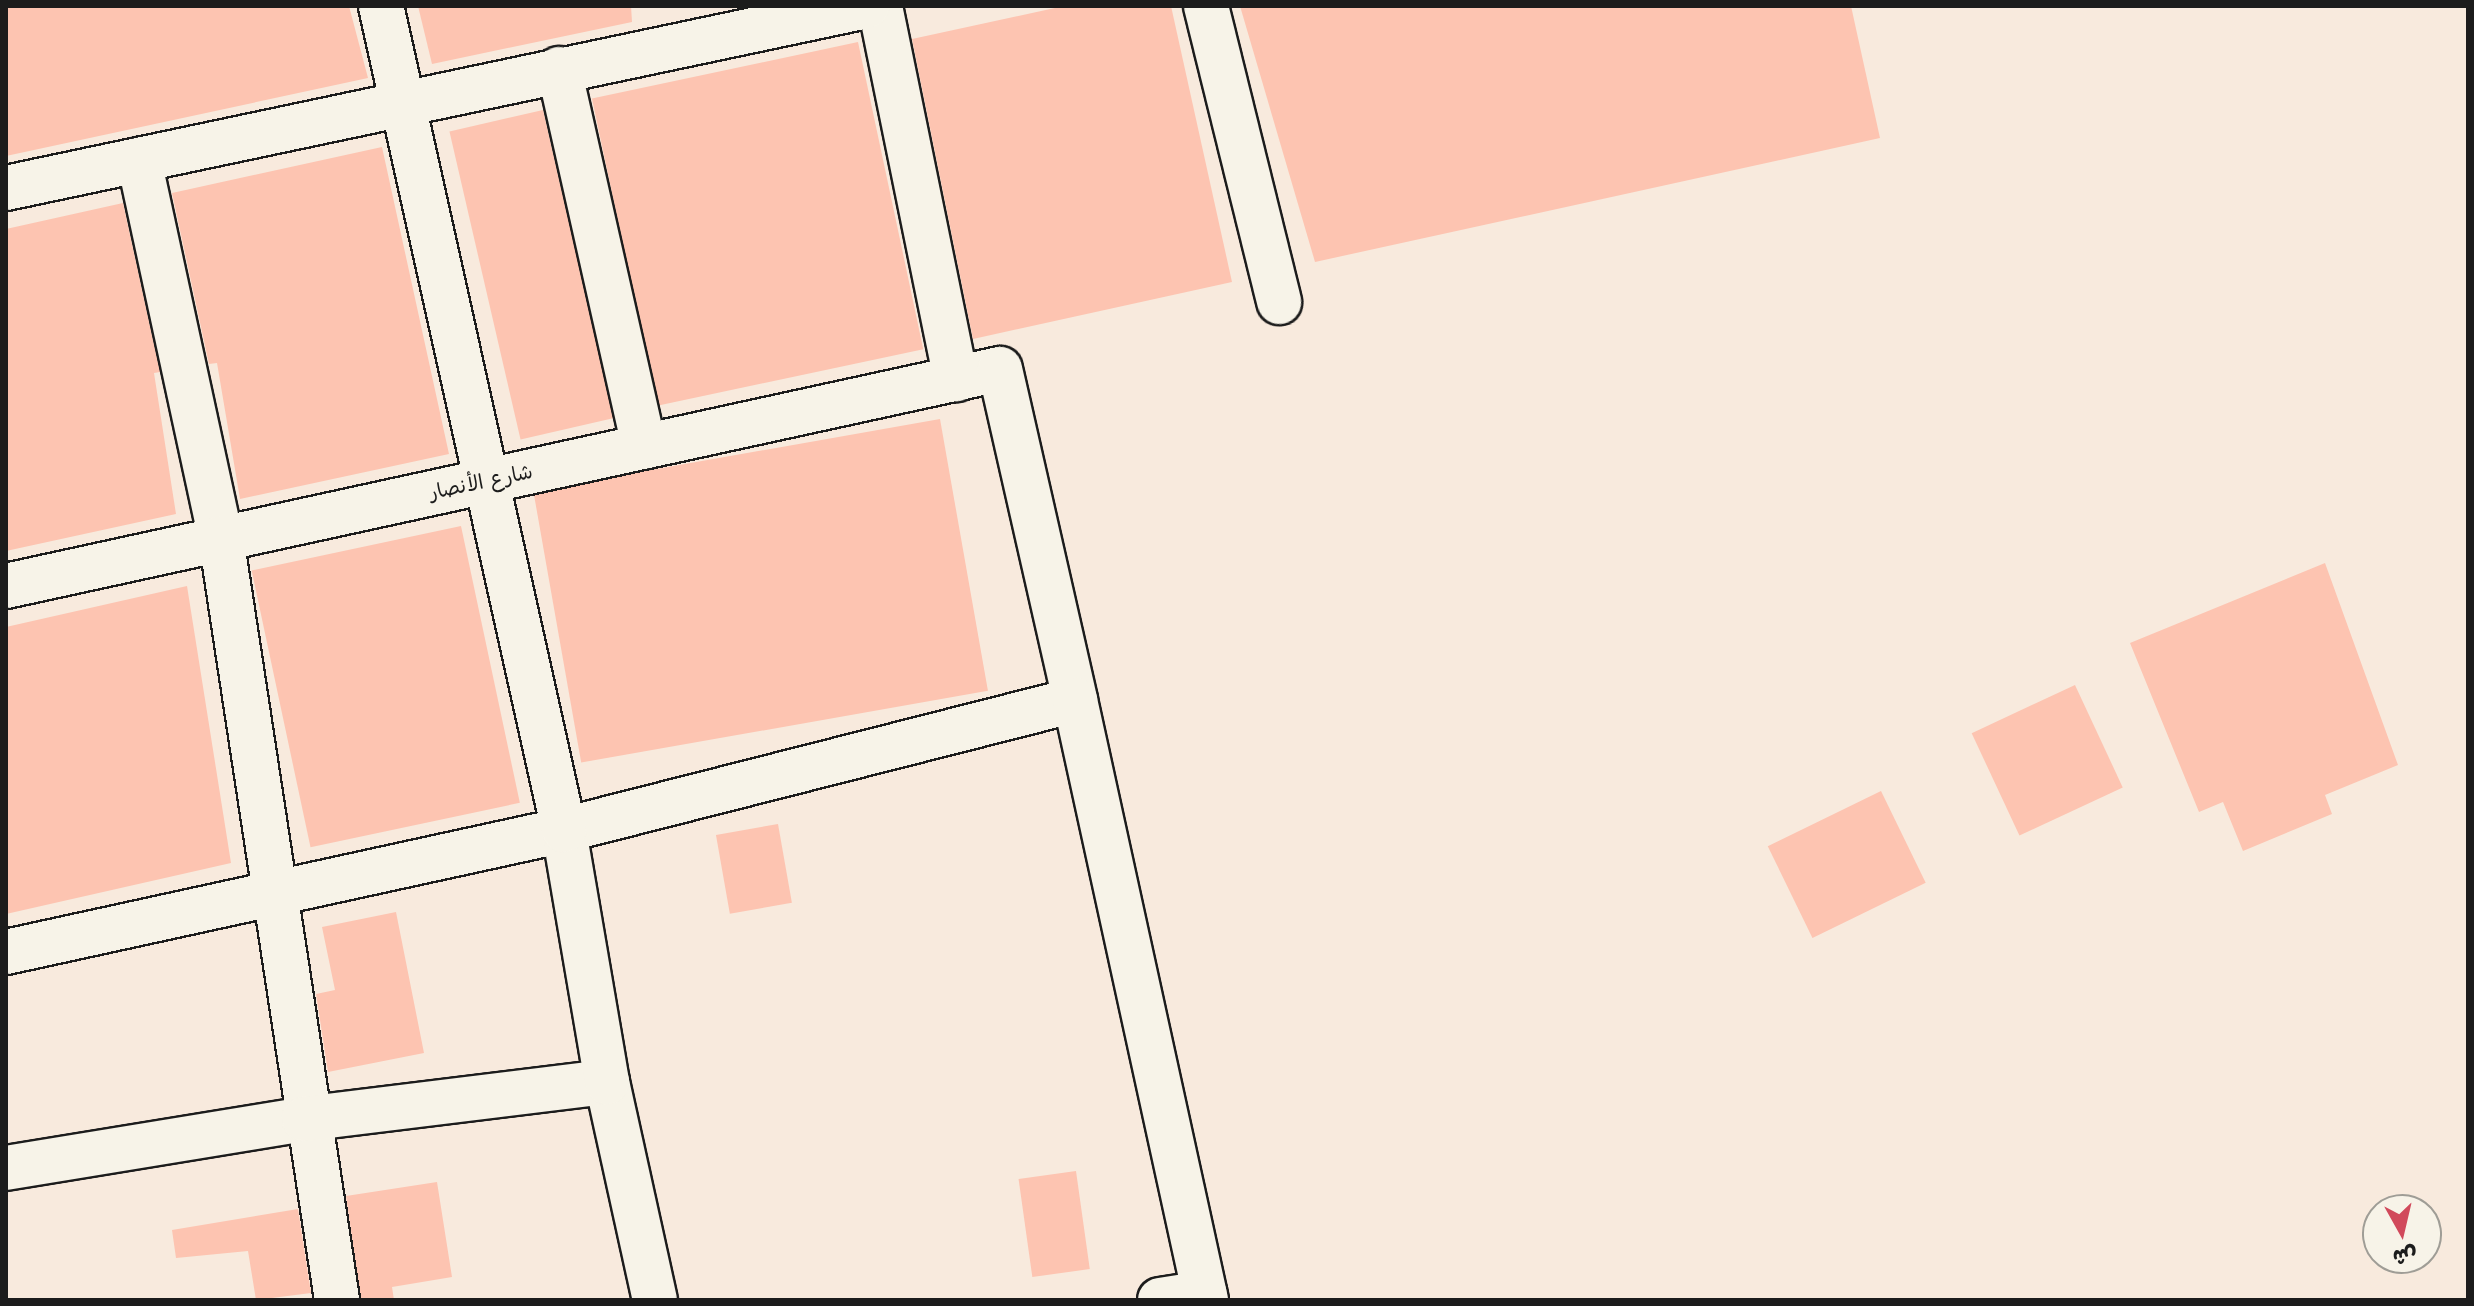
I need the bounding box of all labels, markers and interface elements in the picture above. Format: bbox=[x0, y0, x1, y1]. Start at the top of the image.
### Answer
street label: شارع الأنصار bbox=[427, 459, 535, 505]
north arrow bbox=[2362, 1194, 2442, 1274]
text: ش bbox=[2391, 1240, 2419, 1272]

